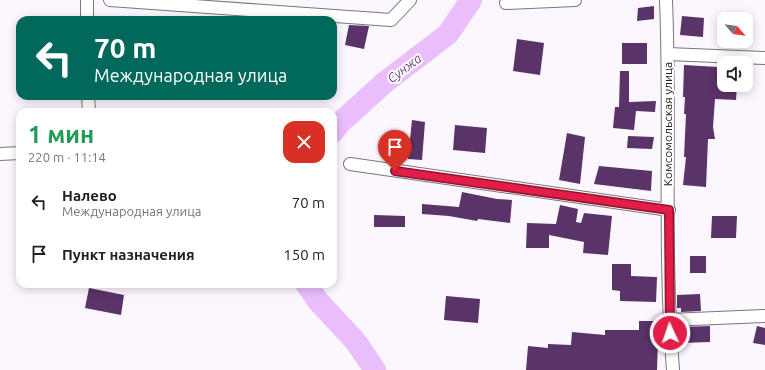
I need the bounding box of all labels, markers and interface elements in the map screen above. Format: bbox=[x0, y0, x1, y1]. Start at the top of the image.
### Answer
north arrow bbox=[717, 12, 753, 48]
map controls bbox=[717, 12, 753, 92]
icon: left bbox=[28, 32, 80, 84]
text: 70 m bbox=[94, 32, 156, 63]
water label: Сунжа bbox=[384, 51, 424, 85]
button: sound bbox=[717, 56, 753, 92]
street label: Комсомольская улица bbox=[661, 62, 674, 186]
text: Международная улица bbox=[94, 65, 287, 85]
text: 1 мин bbox=[28, 121, 94, 148]
button: close bbox=[283, 121, 325, 163]
pin bbox=[378, 130, 412, 171]
icon: arrive bbox=[384, 136, 406, 158]
text: 220 m · 11:14 bbox=[28, 150, 106, 164]
text: Налево bbox=[62, 187, 117, 204]
icon: left bbox=[28, 191, 50, 213]
text: 70 m bbox=[292, 194, 325, 211]
text: Международная улица bbox=[62, 204, 202, 218]
icon: arrive bbox=[28, 243, 50, 265]
text: Пункт назначения bbox=[62, 246, 195, 263]
text: 150 m bbox=[283, 246, 325, 263]
position arrow bbox=[649, 312, 691, 354]

